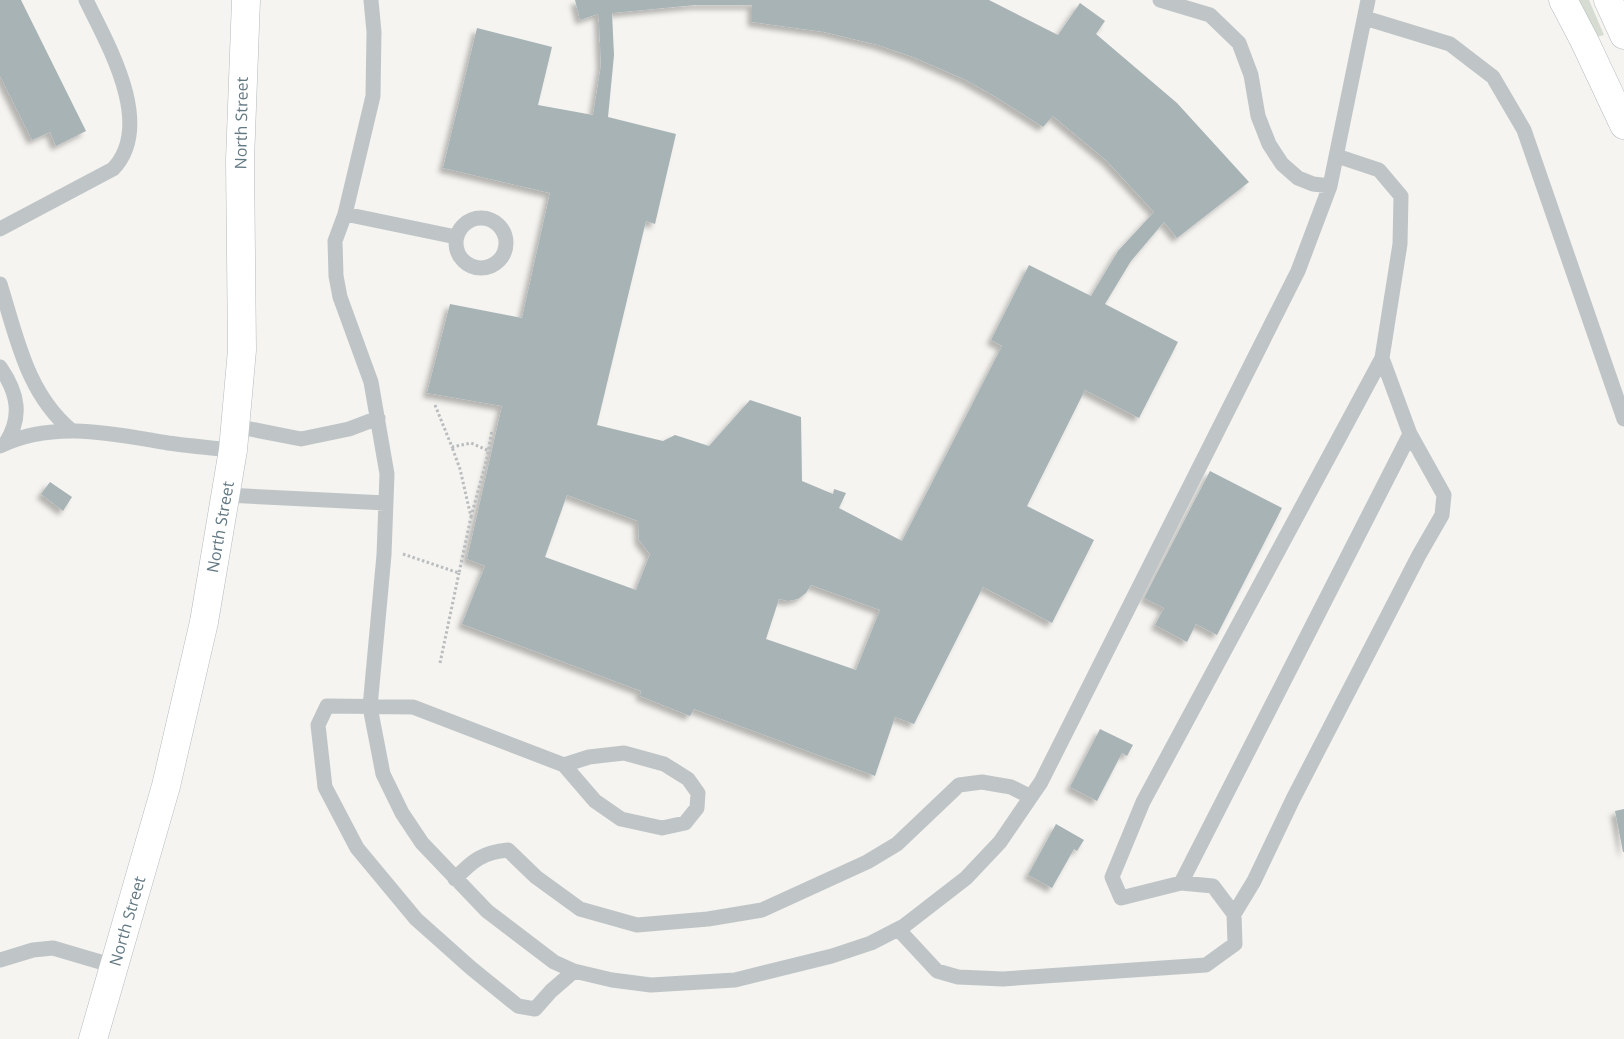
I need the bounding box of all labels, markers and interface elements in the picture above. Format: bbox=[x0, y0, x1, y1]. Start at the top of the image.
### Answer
street label: North Street bbox=[229, 76, 253, 169]
street label: North Street bbox=[201, 479, 239, 574]
street label: North Street bbox=[104, 873, 150, 969]

